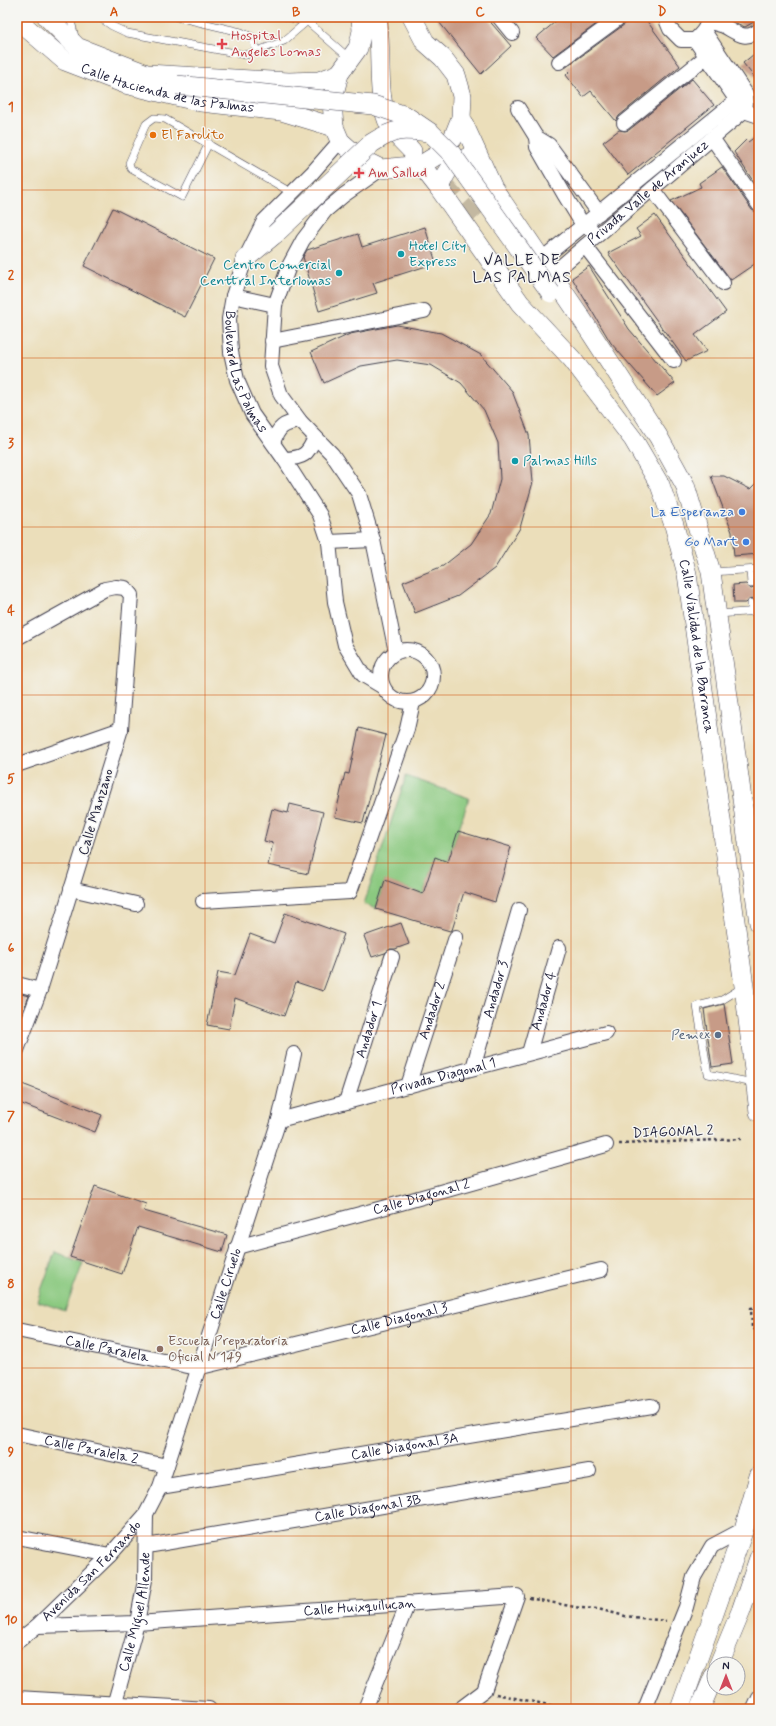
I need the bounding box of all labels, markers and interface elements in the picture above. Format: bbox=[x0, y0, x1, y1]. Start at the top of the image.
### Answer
text: A bbox=[110, 4, 118, 21]
text: B bbox=[292, 4, 301, 21]
text: C bbox=[475, 4, 485, 21]
text: D bbox=[658, 4, 667, 21]
place label: Hospital Angeles Lomas bbox=[231, 27, 321, 63]
marker: Hospital Angeles Lomas bbox=[216, 38, 228, 50]
street label: Calle Hacienda de las Palmas bbox=[78, 59, 255, 117]
text: 1 bbox=[8, 99, 14, 116]
place label: El Farolito bbox=[161, 126, 224, 144]
marker: El Farolito bbox=[148, 130, 158, 140]
street label: Privada Valle de Aranjuez bbox=[584, 136, 713, 249]
place label: Am Sallud bbox=[368, 164, 427, 182]
marker: Am Sallud bbox=[353, 167, 365, 179]
place label: Hotel City Express bbox=[409, 237, 466, 271]
marker: Hotel City Express bbox=[396, 249, 406, 259]
district label: VALLE DE LAS PALMAS bbox=[472, 251, 572, 288]
place label: Centro Comercial Centtral Interlomas bbox=[200, 256, 331, 290]
text: 2 bbox=[8, 267, 15, 284]
marker: Centro Comercial Centtral Interlomas bbox=[334, 268, 344, 278]
street label: Boulevard Las Palmas bbox=[220, 309, 272, 437]
text: 3 bbox=[8, 435, 14, 452]
place label: Palmas Hills bbox=[523, 452, 597, 470]
marker: Palmas Hills bbox=[510, 456, 520, 466]
place label: La Esperanza bbox=[650, 503, 734, 521]
marker: La Esperanza bbox=[737, 507, 747, 517]
place label: Go Mart bbox=[684, 533, 739, 551]
marker: Go Mart bbox=[741, 537, 751, 547]
street label: Calle Vialidad de la Barranca bbox=[674, 557, 718, 735]
text: 4 bbox=[7, 603, 15, 620]
street label: Calle Manzano bbox=[74, 766, 118, 857]
text: 5 bbox=[7, 771, 15, 788]
text: 6 bbox=[8, 940, 15, 957]
street label: Andador 3 bbox=[479, 958, 513, 1020]
street label: Andador 4 bbox=[527, 969, 561, 1033]
street label: Andador 2 bbox=[415, 980, 450, 1042]
street label: Andador 1 bbox=[352, 999, 386, 1060]
place label: Pemex bbox=[671, 1026, 711, 1044]
marker: Pemex bbox=[713, 1030, 723, 1040]
street label: Privada Diagonal 1 bbox=[389, 1054, 498, 1099]
text: 7 bbox=[7, 1108, 15, 1125]
street label: DIAGONAL 2 bbox=[632, 1122, 714, 1142]
street label: Calle Diagonal 2 bbox=[371, 1175, 472, 1219]
street label: Calle Ciruelo bbox=[206, 1246, 246, 1322]
text: 8 bbox=[7, 1276, 15, 1293]
street label: Calle Diagonal 3 bbox=[349, 1299, 450, 1339]
street label: Calle Paralela bbox=[63, 1331, 151, 1367]
place label: Escuela Preparatoria Oficial N 149 bbox=[168, 1332, 288, 1366]
marker: Escuela Preparatoria Oficial N 149 bbox=[155, 1344, 165, 1354]
street label: Calle Diagonal 3A bbox=[350, 1429, 460, 1464]
street label: Calle Paralela 2 bbox=[43, 1431, 140, 1469]
text: 9 bbox=[8, 1444, 15, 1461]
street label: Calle Diagonal 3B bbox=[313, 1491, 423, 1526]
street label: Avenida San Fernando bbox=[38, 1516, 145, 1626]
street label: Calle Miguel Allende bbox=[115, 1552, 154, 1674]
street label: Calle Huixquilucan bbox=[303, 1594, 416, 1620]
text: 10 bbox=[4, 1612, 18, 1629]
north arrow bbox=[706, 1656, 746, 1696]
text: N bbox=[722, 1660, 730, 1674]

